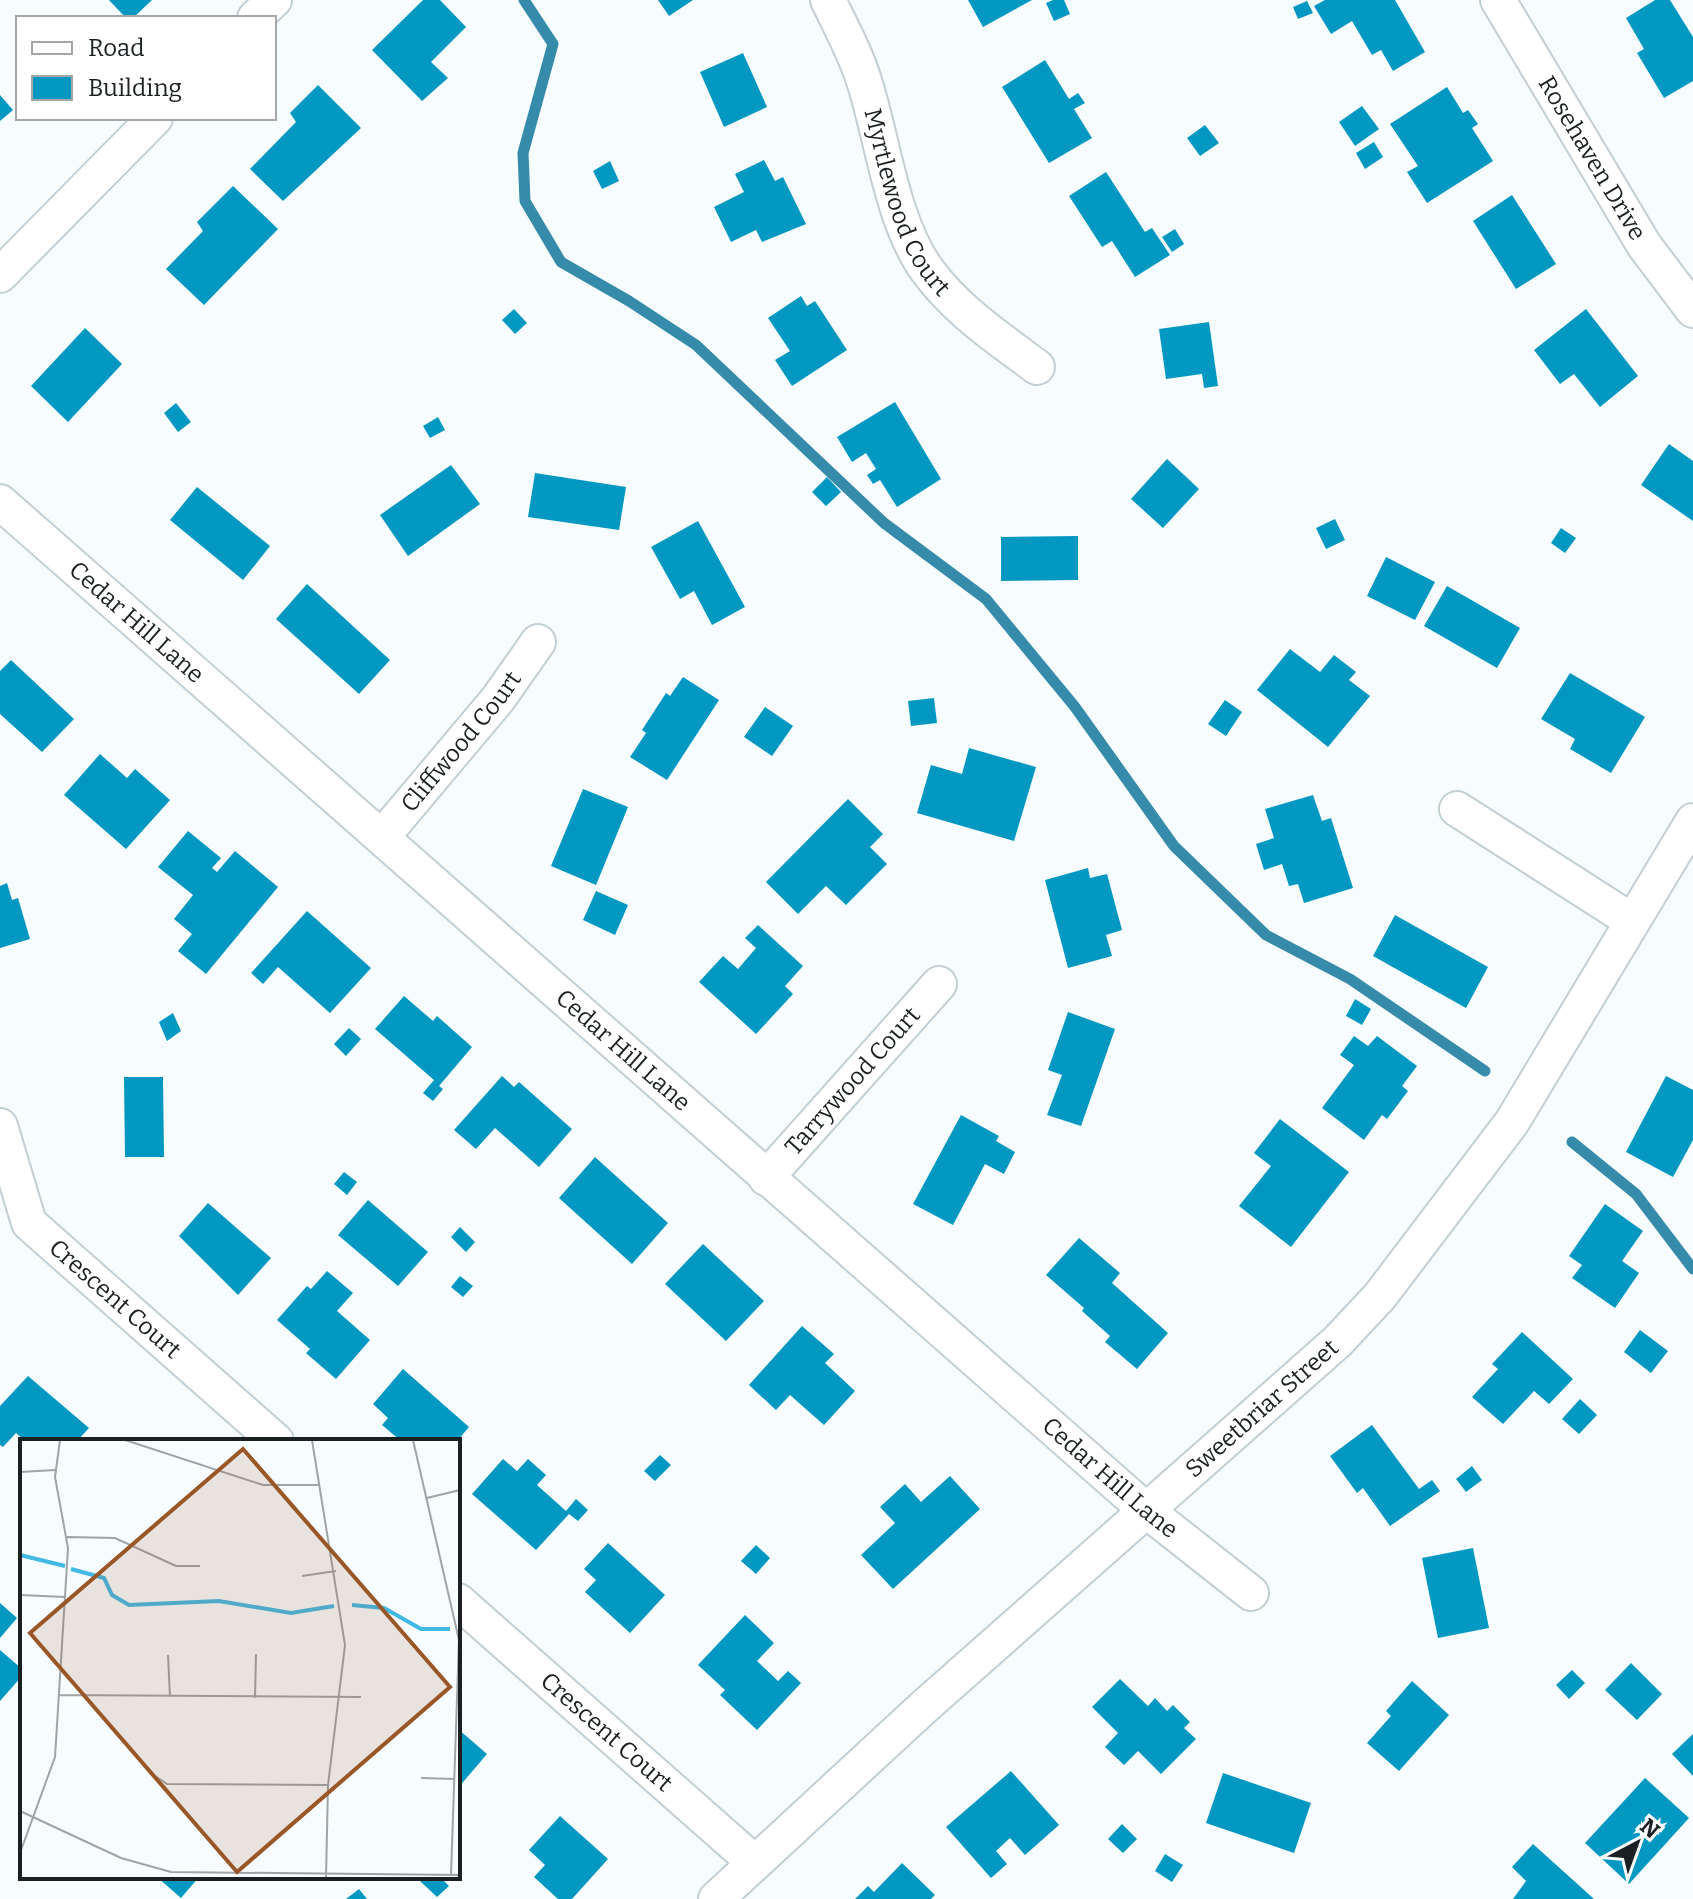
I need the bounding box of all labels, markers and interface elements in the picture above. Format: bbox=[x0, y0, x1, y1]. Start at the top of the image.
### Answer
legend bbox=[16, 16, 276, 120]
text: Road bbox=[88, 34, 144, 62]
street label: Rosehaven Drive bbox=[1533, 71, 1652, 245]
text: Building bbox=[88, 74, 182, 102]
street label: Myrtlewood Court bbox=[859, 106, 956, 302]
street label: Cedar Hill Lane bbox=[64, 556, 210, 689]
street label: Cliffwood Court bbox=[395, 666, 527, 818]
street label: Cedar Hill Lane bbox=[550, 984, 696, 1117]
street label: Tarrywood Court bbox=[779, 1001, 926, 1161]
street label: Crescent Court bbox=[44, 1233, 187, 1365]
street label: Sweetbriar Street bbox=[1180, 1333, 1344, 1483]
street label: Cedar Hill Lane bbox=[1037, 1412, 1183, 1544]
inset map bbox=[20, 1439, 460, 1879]
street label: Crescent Court bbox=[535, 1667, 678, 1798]
north arrow bbox=[1597, 1803, 1677, 1883]
text: N bbox=[1635, 1813, 1665, 1844]

